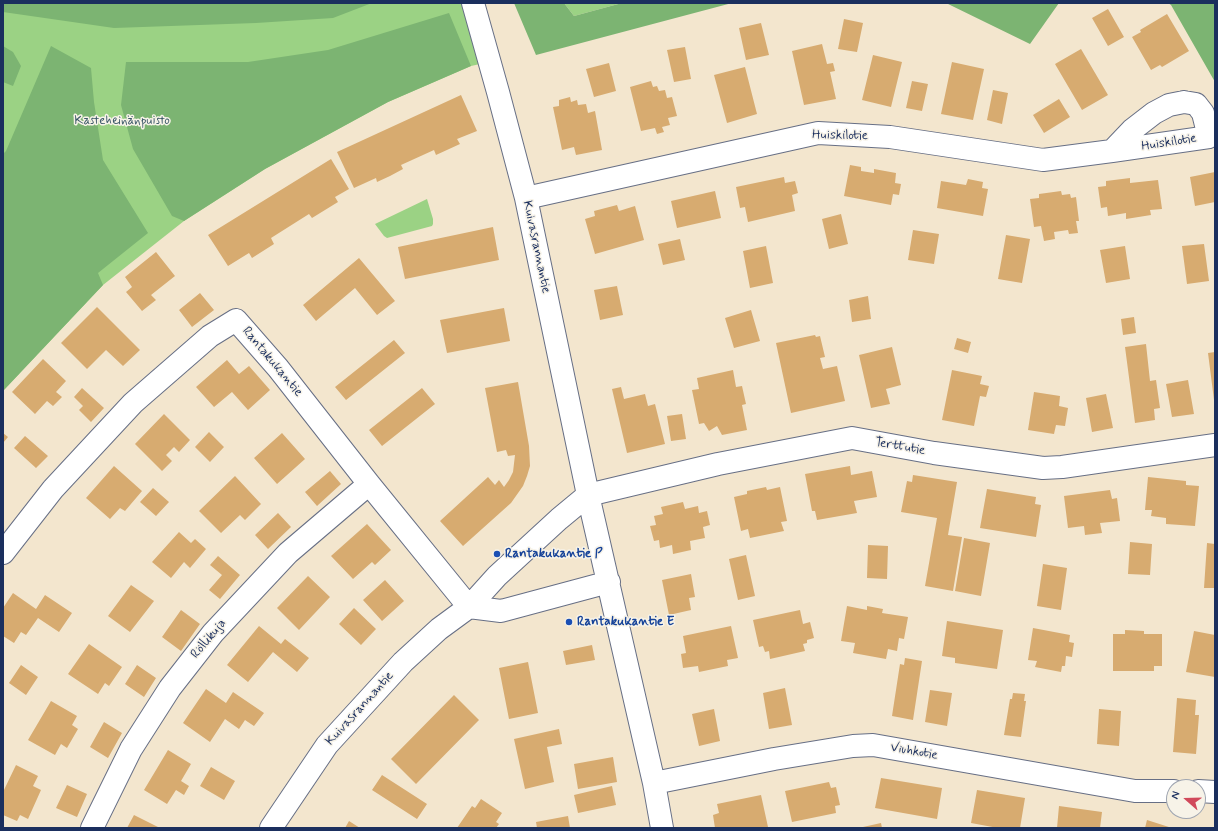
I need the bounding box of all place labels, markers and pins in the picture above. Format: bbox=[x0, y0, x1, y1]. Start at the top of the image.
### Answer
place label: Rantakukantie P bbox=[505, 546, 603, 562]
marker: Rantakukantie P bbox=[492, 549, 502, 559]
place label: Rantakukantie E bbox=[577, 614, 674, 630]
marker: Rantakukantie E bbox=[564, 617, 574, 627]

